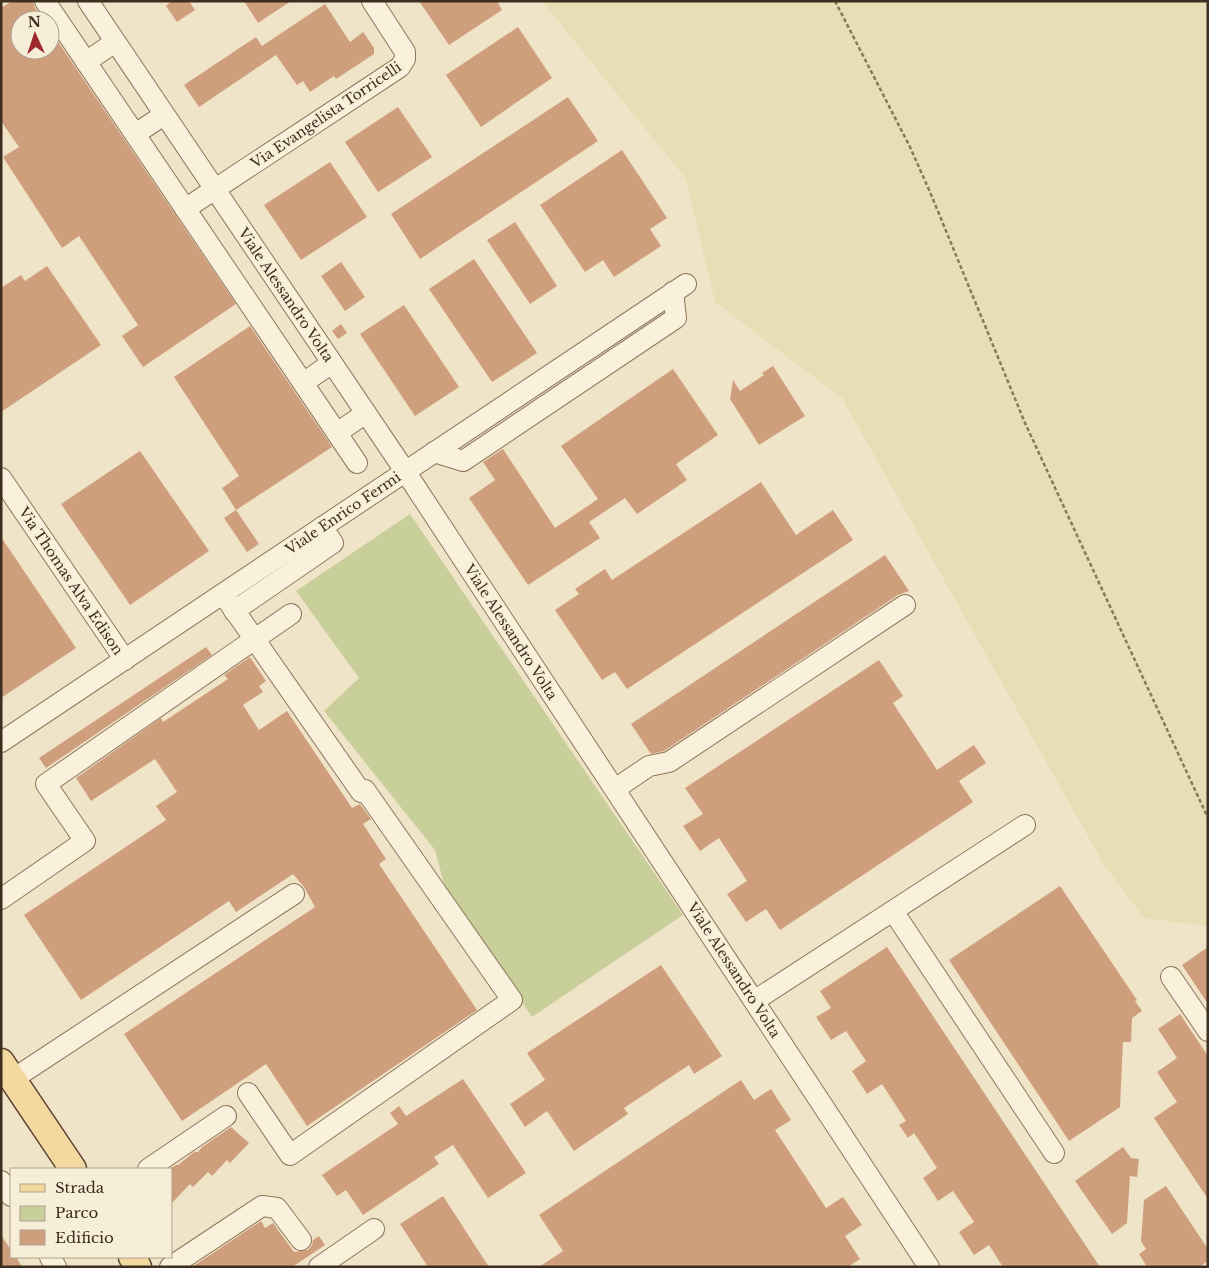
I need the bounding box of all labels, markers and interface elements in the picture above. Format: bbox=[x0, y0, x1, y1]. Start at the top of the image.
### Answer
north arrow bbox=[10, 10, 60, 60]
text: N bbox=[27, 13, 41, 31]
street label: Via Evangelista Torricelli bbox=[246, 58, 405, 173]
street label: Viale Alessandro Volta bbox=[234, 224, 338, 366]
street label: Viale Enrico Fermi bbox=[281, 468, 404, 559]
street label: Via Thomas Alva Edison bbox=[14, 503, 127, 659]
street label: Viale Alessandro Volta bbox=[460, 560, 562, 703]
street label: Viale Alessandro Volta bbox=[683, 898, 785, 1041]
legend bbox=[10, 1168, 172, 1258]
text: Strada bbox=[55, 1178, 105, 1197]
text: Parco bbox=[55, 1203, 98, 1222]
text: Edificio bbox=[55, 1228, 114, 1247]

